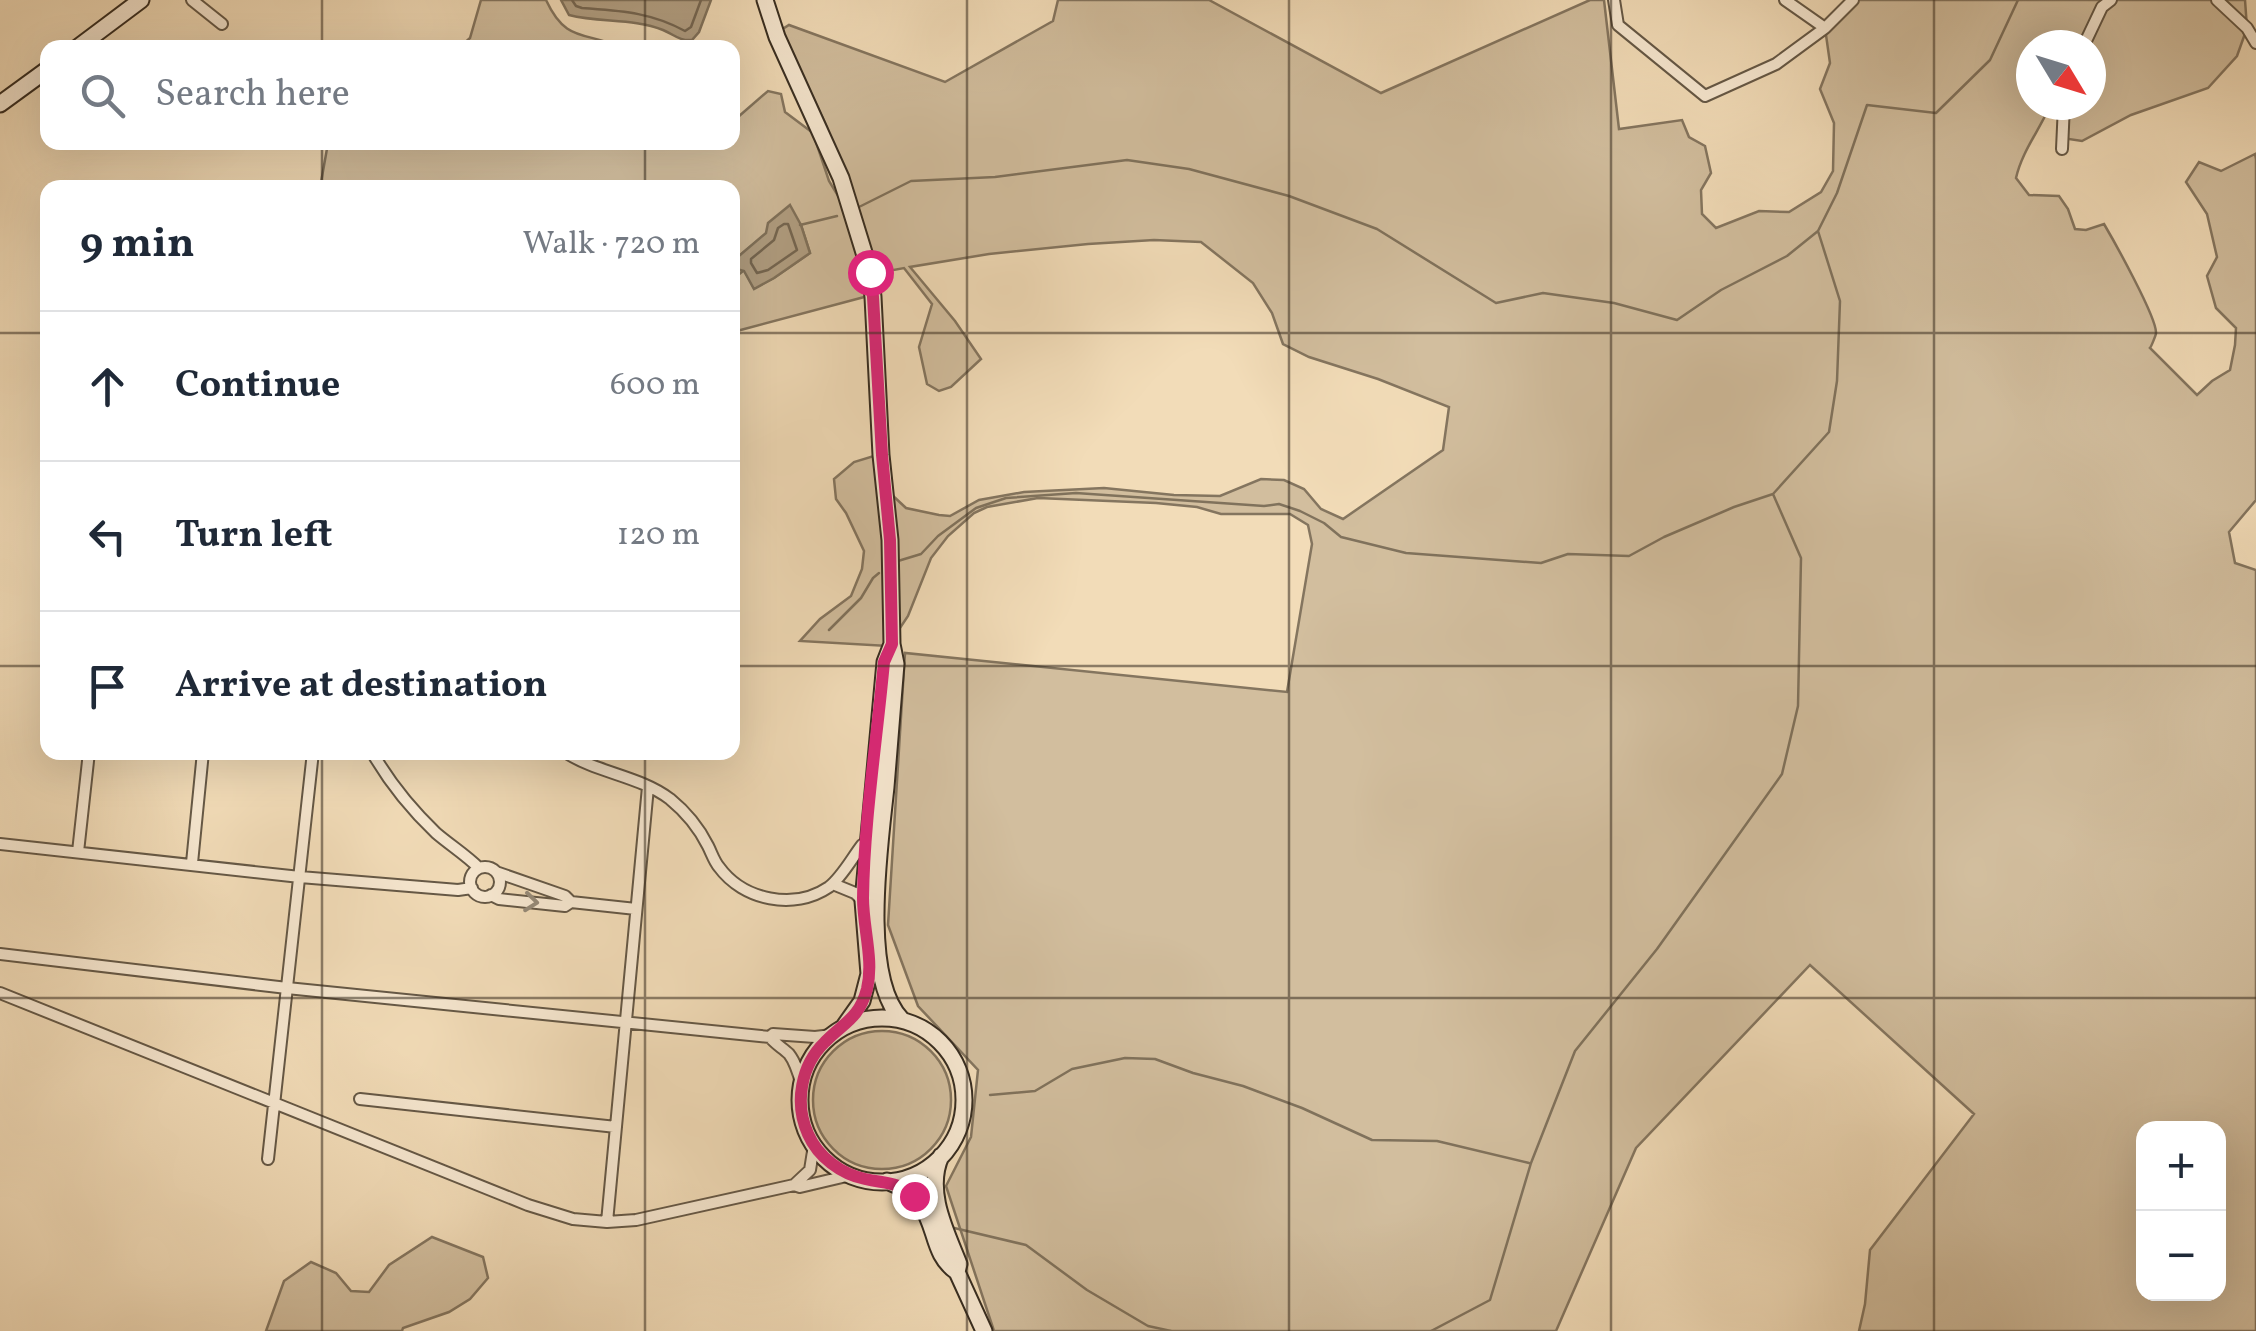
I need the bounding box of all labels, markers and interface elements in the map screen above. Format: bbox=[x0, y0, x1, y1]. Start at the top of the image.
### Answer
north arrow bbox=[2016, 30, 2106, 120]
search box bbox=[40, 40, 740, 150]
icon: search bbox=[75, 68, 130, 123]
text: Search here bbox=[155, 69, 350, 122]
text: 9 min bbox=[80, 216, 195, 275]
text: Walk · 720 m bbox=[522, 223, 700, 267]
route start bbox=[848, 250, 894, 296]
icon: ahead bbox=[80, 359, 135, 414]
text: Continue bbox=[175, 360, 340, 413]
text: 600 m bbox=[610, 364, 700, 408]
icon: left bbox=[80, 509, 135, 564]
text: Turn left bbox=[175, 510, 332, 563]
text: 120 m bbox=[617, 514, 700, 558]
icon: arrive bbox=[80, 659, 135, 714]
text: Arrive at destination bbox=[175, 660, 548, 713]
one-way arrow bbox=[524, 891, 540, 912]
map controls bbox=[2136, 1121, 2226, 1301]
button: + bbox=[2136, 1121, 2226, 1211]
route end bbox=[892, 1174, 938, 1220]
button: − bbox=[2136, 1211, 2226, 1301]

